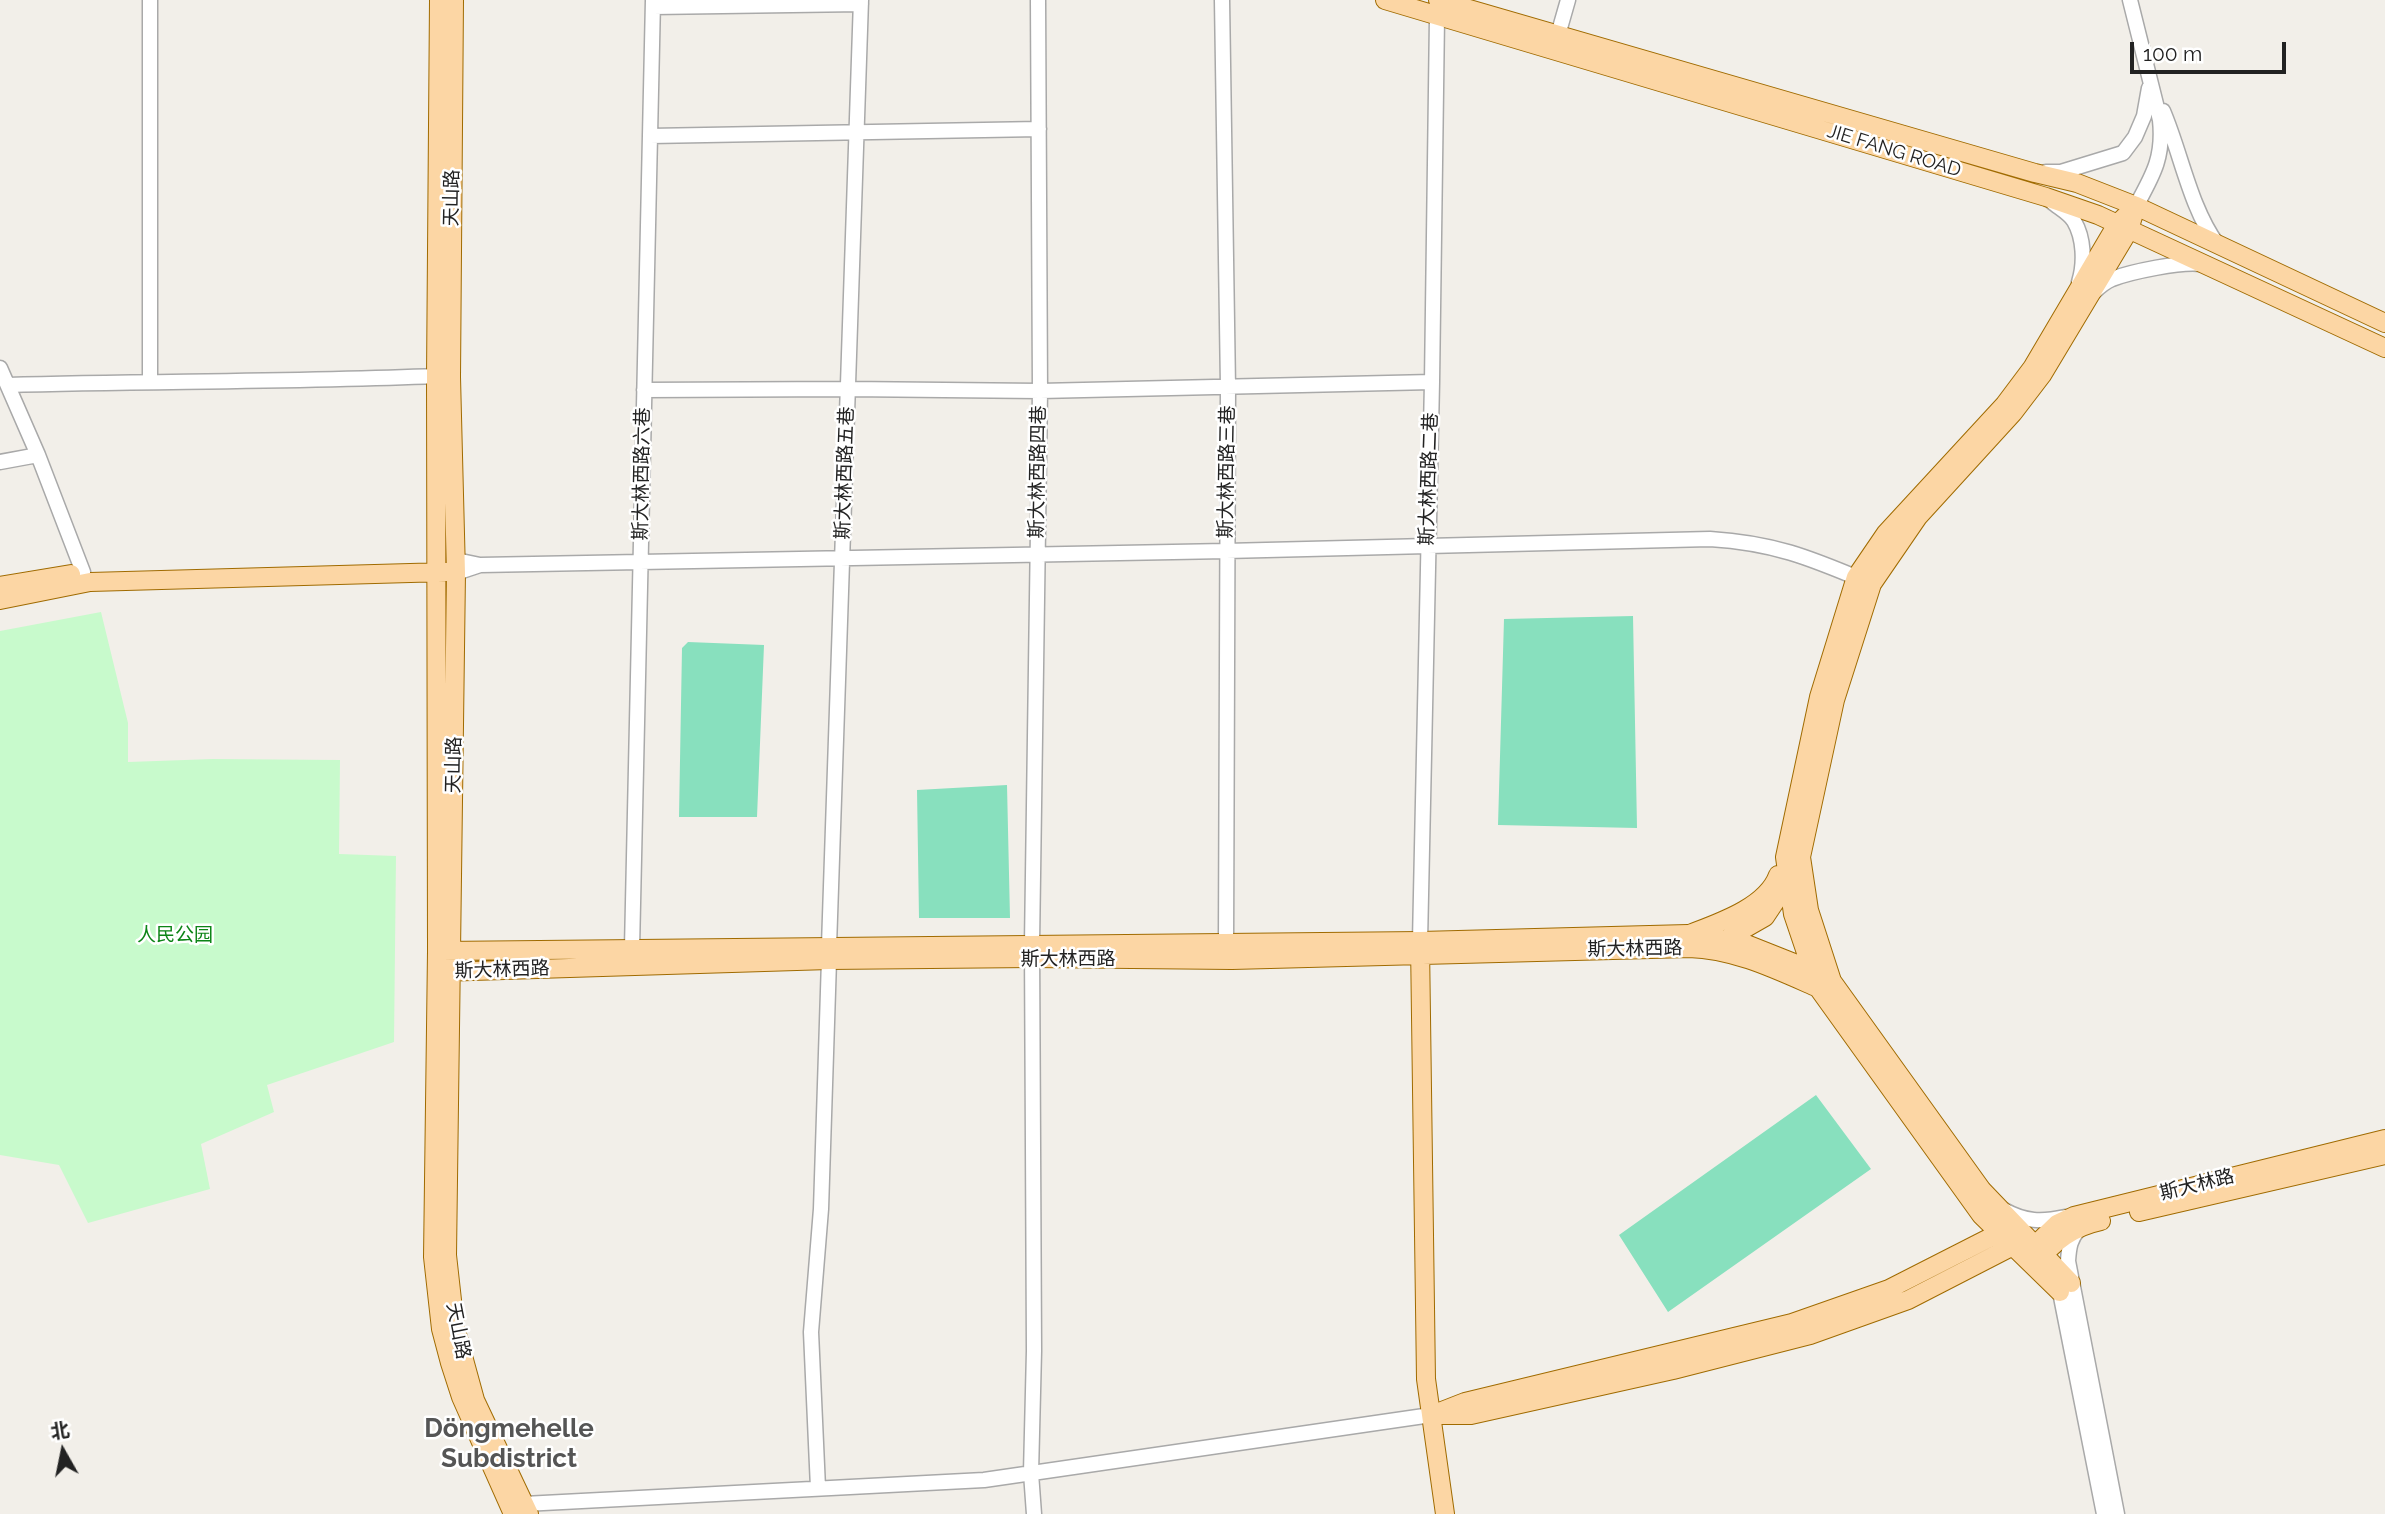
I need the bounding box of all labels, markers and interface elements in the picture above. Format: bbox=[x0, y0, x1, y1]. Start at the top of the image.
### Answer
scale bar bbox=[2133, 28, 2289, 72]
text: 100 m bbox=[2143, 41, 2202, 66]
street label: JIE FANG ROAD bbox=[1824, 120, 1964, 182]
street label: 天山路 bbox=[440, 169, 464, 227]
street label: 斯大林西路四巷 bbox=[1025, 405, 1051, 539]
street label: 斯大林西路三巷 bbox=[1214, 405, 1240, 539]
street label: 斯大林西路五巷 bbox=[831, 406, 859, 540]
street label: 斯大林西路六巷 bbox=[629, 407, 655, 541]
street label: 斯大林西路二巷 bbox=[1415, 412, 1443, 546]
street label: 天山路 bbox=[442, 736, 466, 794]
park label: 人民公园 bbox=[137, 924, 213, 946]
street label: 斯大林西路 bbox=[1587, 937, 1683, 961]
street label: 斯大林西路 bbox=[1021, 948, 1115, 970]
street label: 斯大林西路 bbox=[454, 957, 550, 983]
street label: 斯大林路 bbox=[2157, 1165, 2237, 1205]
street label: 天山路 bbox=[441, 1301, 475, 1361]
district label: Döngmehelle Subdistrict bbox=[424, 1413, 594, 1474]
north arrow bbox=[28, 1416, 98, 1486]
text: 北 bbox=[49, 1418, 71, 1443]

